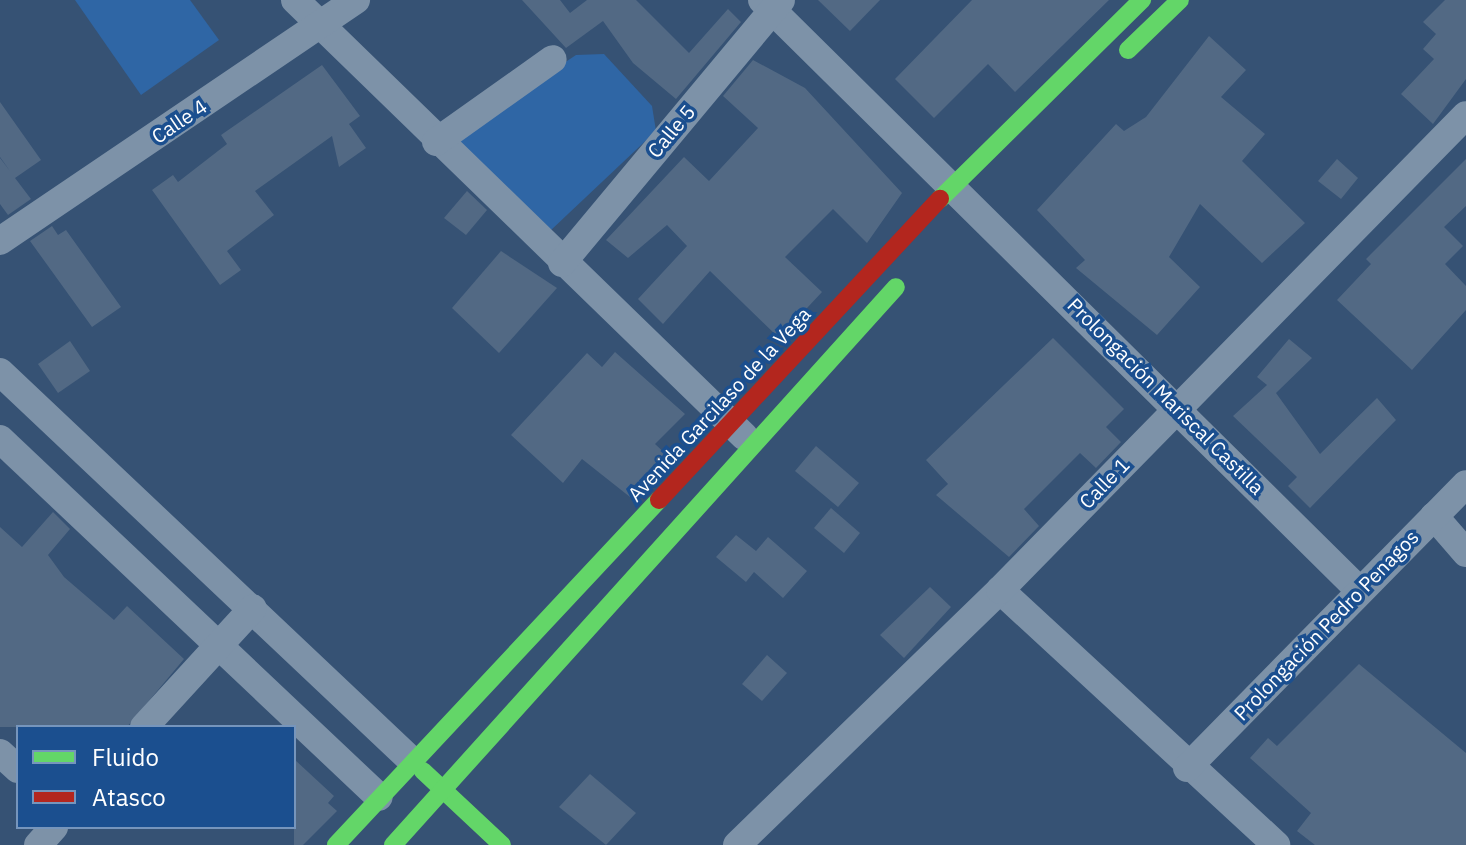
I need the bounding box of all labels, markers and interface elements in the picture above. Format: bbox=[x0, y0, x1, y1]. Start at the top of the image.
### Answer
street label: Calle 4 bbox=[147, 94, 211, 148]
street label: Calle 5 bbox=[642, 100, 700, 162]
street label: Prolongación Mariscal Castilla bbox=[1063, 293, 1269, 499]
street label: Avenida Garcilaso de la Vega bbox=[623, 302, 815, 506]
street label: Calle 1 bbox=[1074, 453, 1134, 513]
street label: Prolongación Pedro Penagos bbox=[1229, 525, 1423, 725]
legend bbox=[16, 725, 296, 829]
text: Fluido bbox=[92, 741, 159, 773]
text: Atasco bbox=[92, 781, 166, 813]

